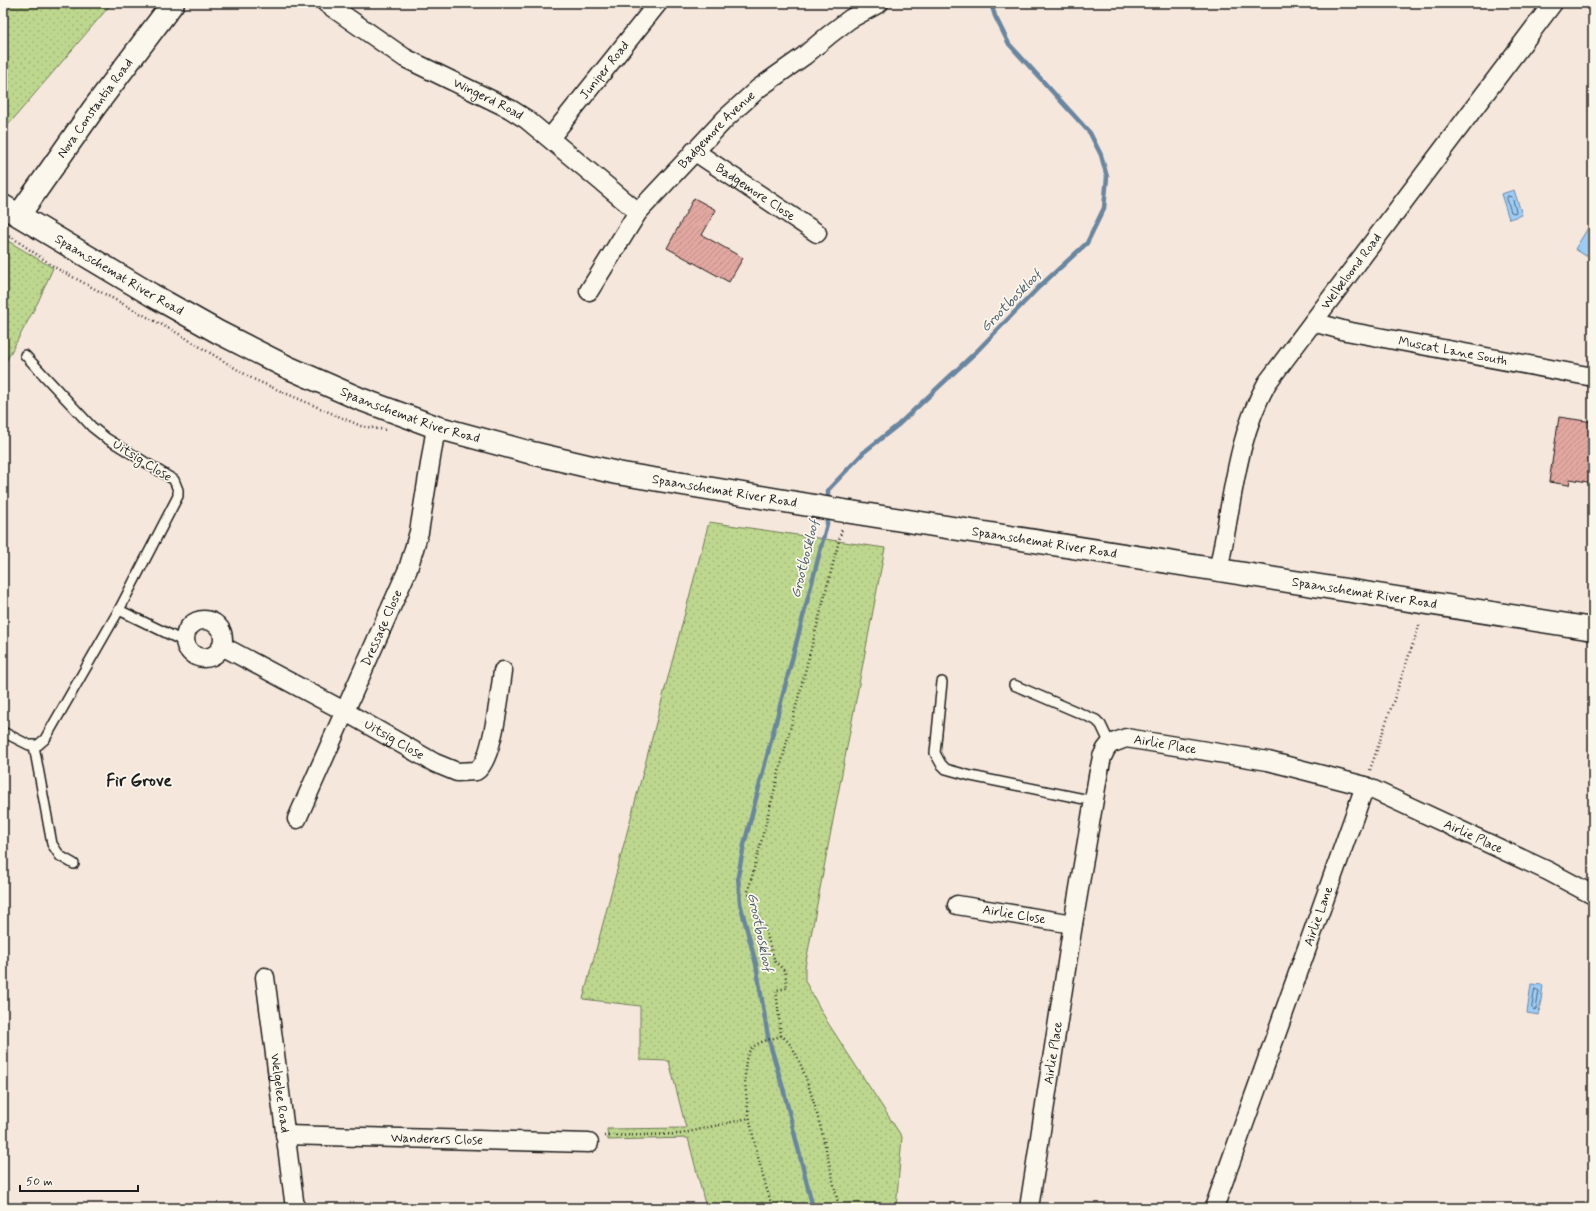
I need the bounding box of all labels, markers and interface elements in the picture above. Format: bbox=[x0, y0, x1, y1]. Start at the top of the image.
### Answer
street label: Juniper Road bbox=[576, 37, 633, 103]
street label: Nova Constantia Road bbox=[53, 55, 137, 161]
street label: Wingerd Road bbox=[450, 74, 527, 124]
street label: Badgemore Avenue bbox=[674, 87, 759, 172]
street label: Badgemore Close bbox=[712, 159, 799, 225]
street label: Spaanschemat River Road bbox=[52, 230, 187, 319]
street label: Welbeloond Road bbox=[1317, 230, 1385, 313]
water label: Grootboskloof bbox=[977, 265, 1046, 336]
street label: Muscat Lane South bbox=[1397, 332, 1509, 369]
street label: Spaanschemat River Road bbox=[338, 383, 482, 447]
street label: Uitsig Close bbox=[109, 436, 175, 487]
street label: Spaanschemat River Road bbox=[651, 470, 798, 511]
water label: Grootboskloof bbox=[787, 516, 824, 600]
street label: Spaanschemat River Road bbox=[971, 523, 1118, 562]
street label: Spaanschemat River Road bbox=[1291, 573, 1438, 613]
street label: Dressage Close bbox=[357, 587, 406, 669]
street label: Uitsig Close bbox=[361, 716, 428, 764]
street label: Airlie Place bbox=[1132, 731, 1198, 758]
district label: Fir Grove bbox=[106, 770, 172, 792]
street label: Airlie Place bbox=[1441, 815, 1506, 857]
street label: Airlie Lane bbox=[1300, 884, 1337, 948]
water label: Grootboskloof bbox=[743, 891, 777, 975]
street label: Airlie Close bbox=[981, 901, 1047, 928]
street label: Airlie Place bbox=[1040, 1020, 1066, 1085]
street label: Welgelee Road bbox=[266, 1052, 294, 1134]
street label: Wanderers Close bbox=[391, 1129, 483, 1149]
scale bar bbox=[20, 1167, 138, 1193]
text: 50 m bbox=[26, 1174, 53, 1190]

